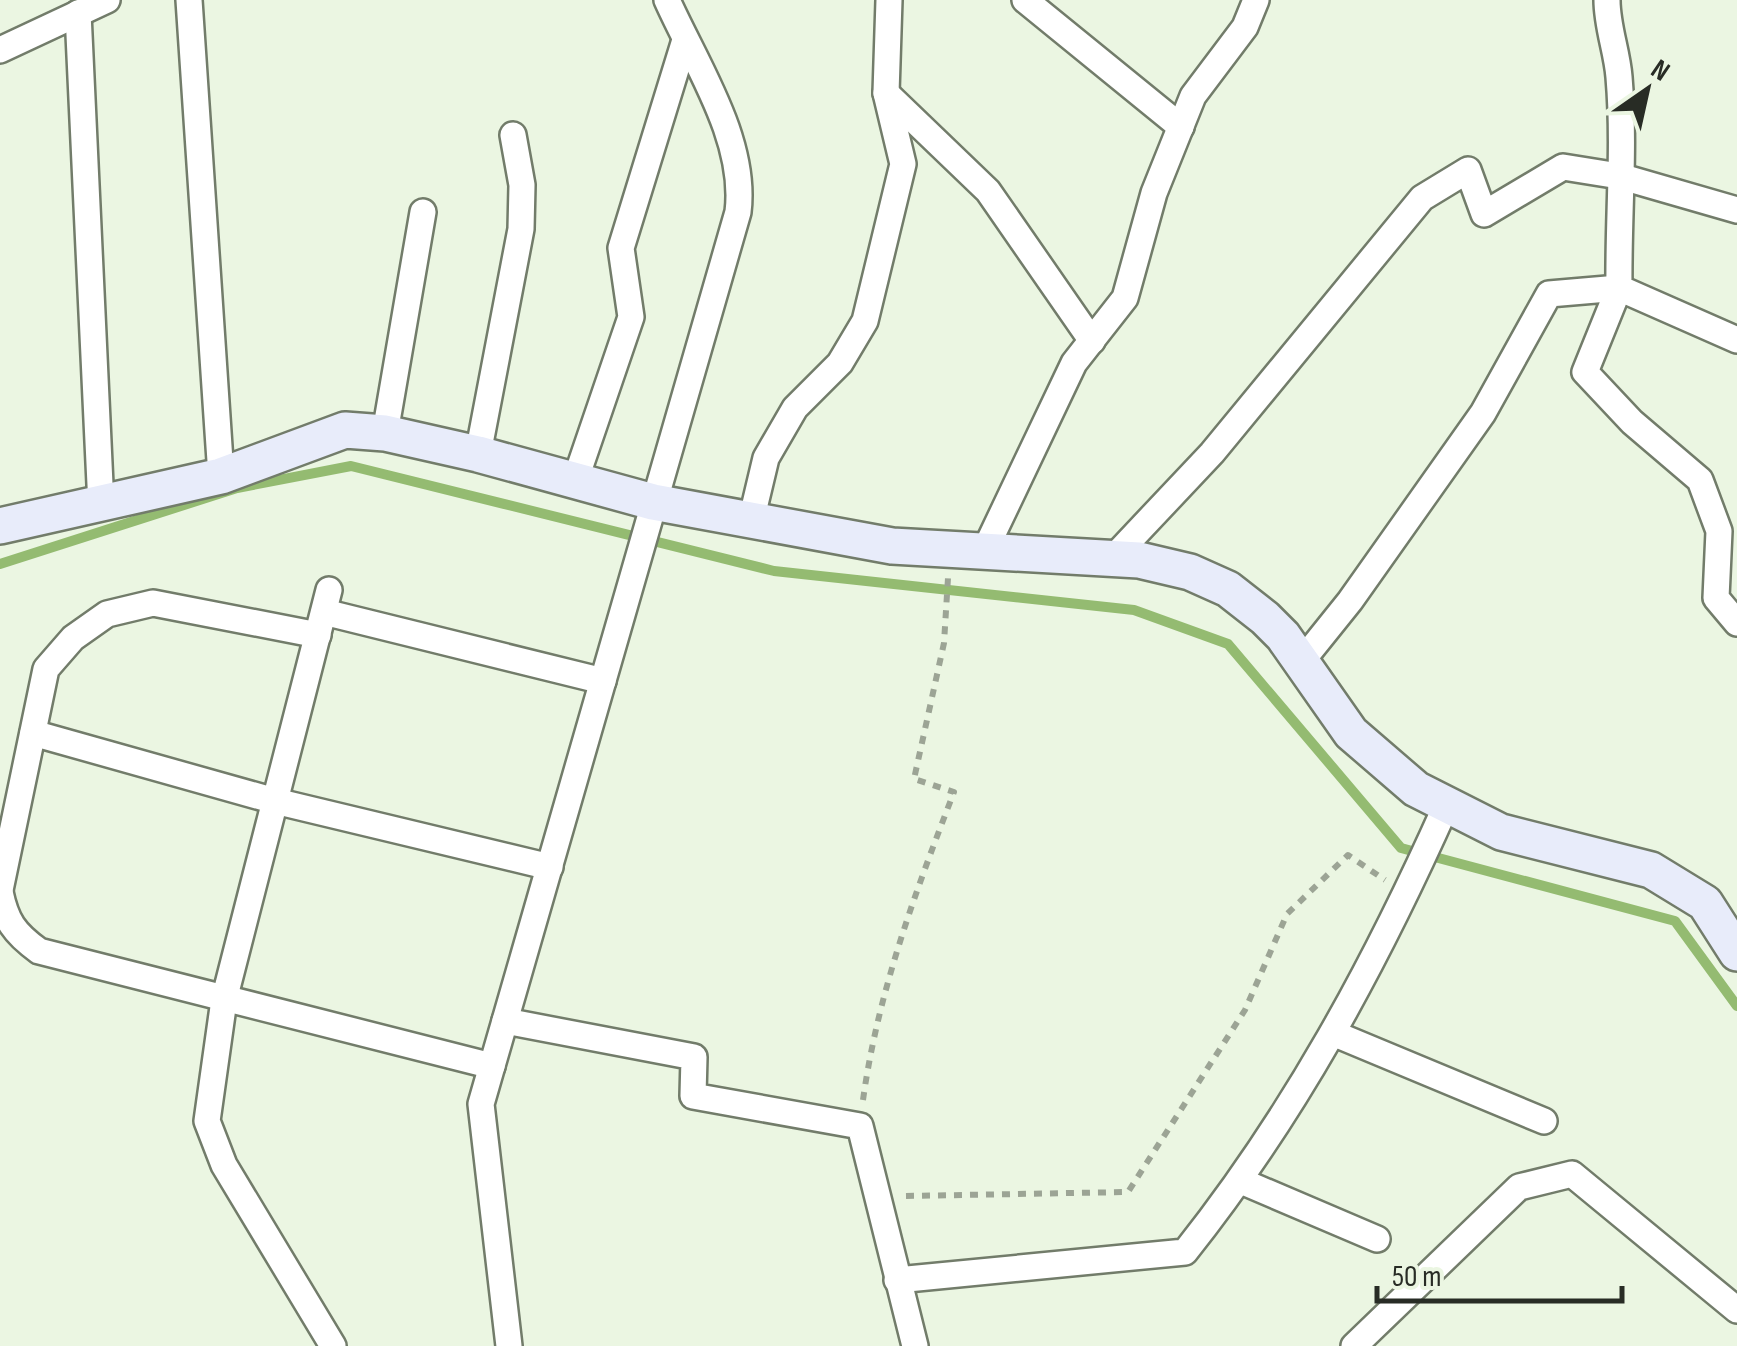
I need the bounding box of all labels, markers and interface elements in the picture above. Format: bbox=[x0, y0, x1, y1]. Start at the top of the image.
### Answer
north arrow bbox=[1597, 40, 1697, 140]
text: N bbox=[1645, 53, 1676, 88]
scale bar bbox=[1377, 1241, 1622, 1303]
text: 50 m bbox=[1392, 1259, 1441, 1295]

